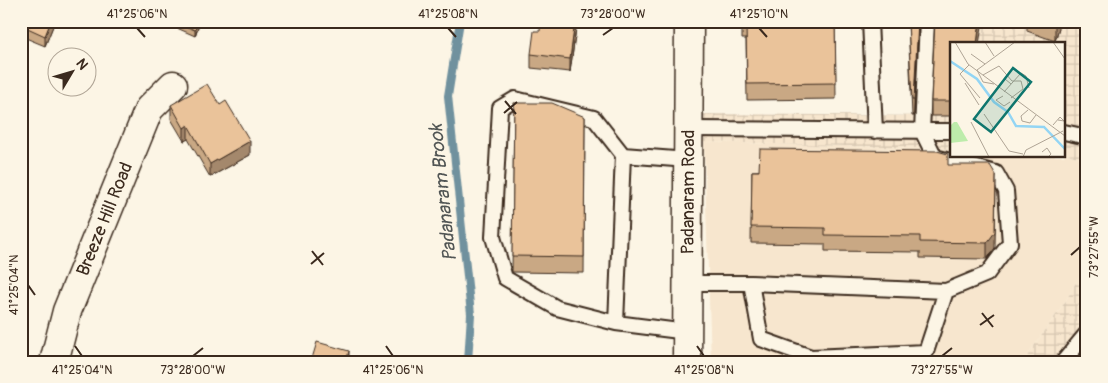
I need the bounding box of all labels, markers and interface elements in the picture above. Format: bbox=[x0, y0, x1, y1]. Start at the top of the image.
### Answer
text: 41°25'06"N bbox=[107, 7, 167, 22]
text: 41°25'08"N bbox=[418, 7, 478, 22]
text: 73°28'00"W bbox=[581, 7, 645, 22]
text: 41°25'10"N bbox=[730, 7, 788, 22]
inset map bbox=[950, 42, 1066, 158]
north arrow bbox=[48, 48, 98, 98]
text: N bbox=[72, 55, 91, 73]
water label: Padanaram Brook bbox=[424, 121, 462, 263]
street label: Padanaram Road bbox=[677, 130, 700, 255]
street label: Breeze Hill Road bbox=[71, 159, 138, 279]
text: 73°27'55"W bbox=[1087, 216, 1102, 278]
text: 41°25'04"N bbox=[7, 255, 22, 315]
text: 41°25'04"N bbox=[52, 363, 112, 378]
text: 73°28'00"W bbox=[161, 363, 225, 378]
text: 41°25'06"N bbox=[363, 363, 423, 378]
text: 41°25'08"N bbox=[674, 363, 734, 378]
text: 73°27'55"W bbox=[911, 363, 973, 378]

